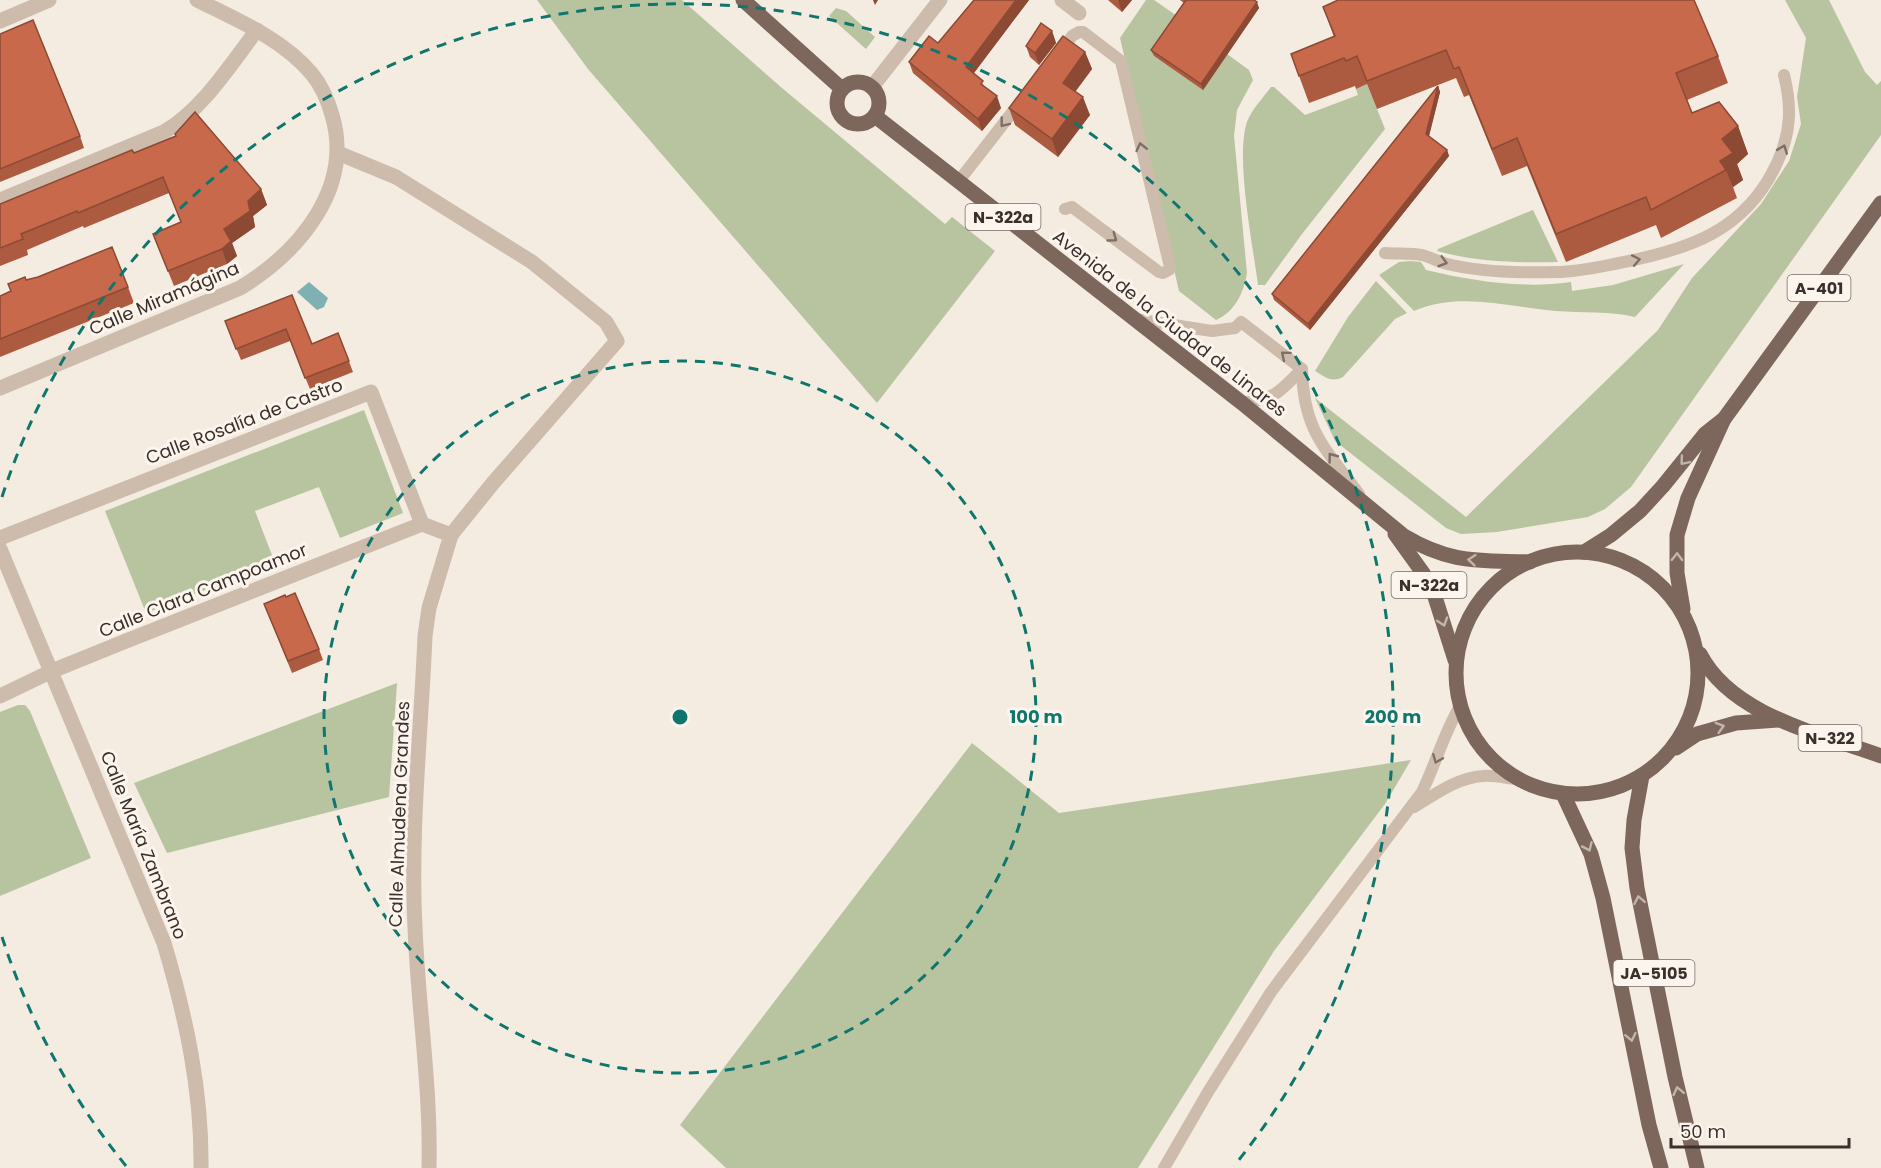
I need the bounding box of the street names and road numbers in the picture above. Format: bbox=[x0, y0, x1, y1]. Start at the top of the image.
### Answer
road number: N-322a bbox=[966, 204, 1040, 230]
street label: Avenida de la Ciudad de Linares bbox=[1048, 224, 1292, 422]
street label: Calle Miramágina bbox=[85, 255, 243, 341]
road number: A-401 bbox=[1788, 275, 1850, 301]
street label: Calle Rosalía de Castro bbox=[142, 372, 346, 470]
street label: Calle Clara Campoamor bbox=[95, 537, 311, 643]
road number: N-322a bbox=[1392, 572, 1466, 598]
street label: Calle Almudena Grandes bbox=[383, 700, 415, 928]
road number: N-322 bbox=[1798, 725, 1862, 751]
street label: Calle María Zambrano bbox=[95, 747, 193, 943]
road number: JA-5105 bbox=[1614, 960, 1694, 986]

